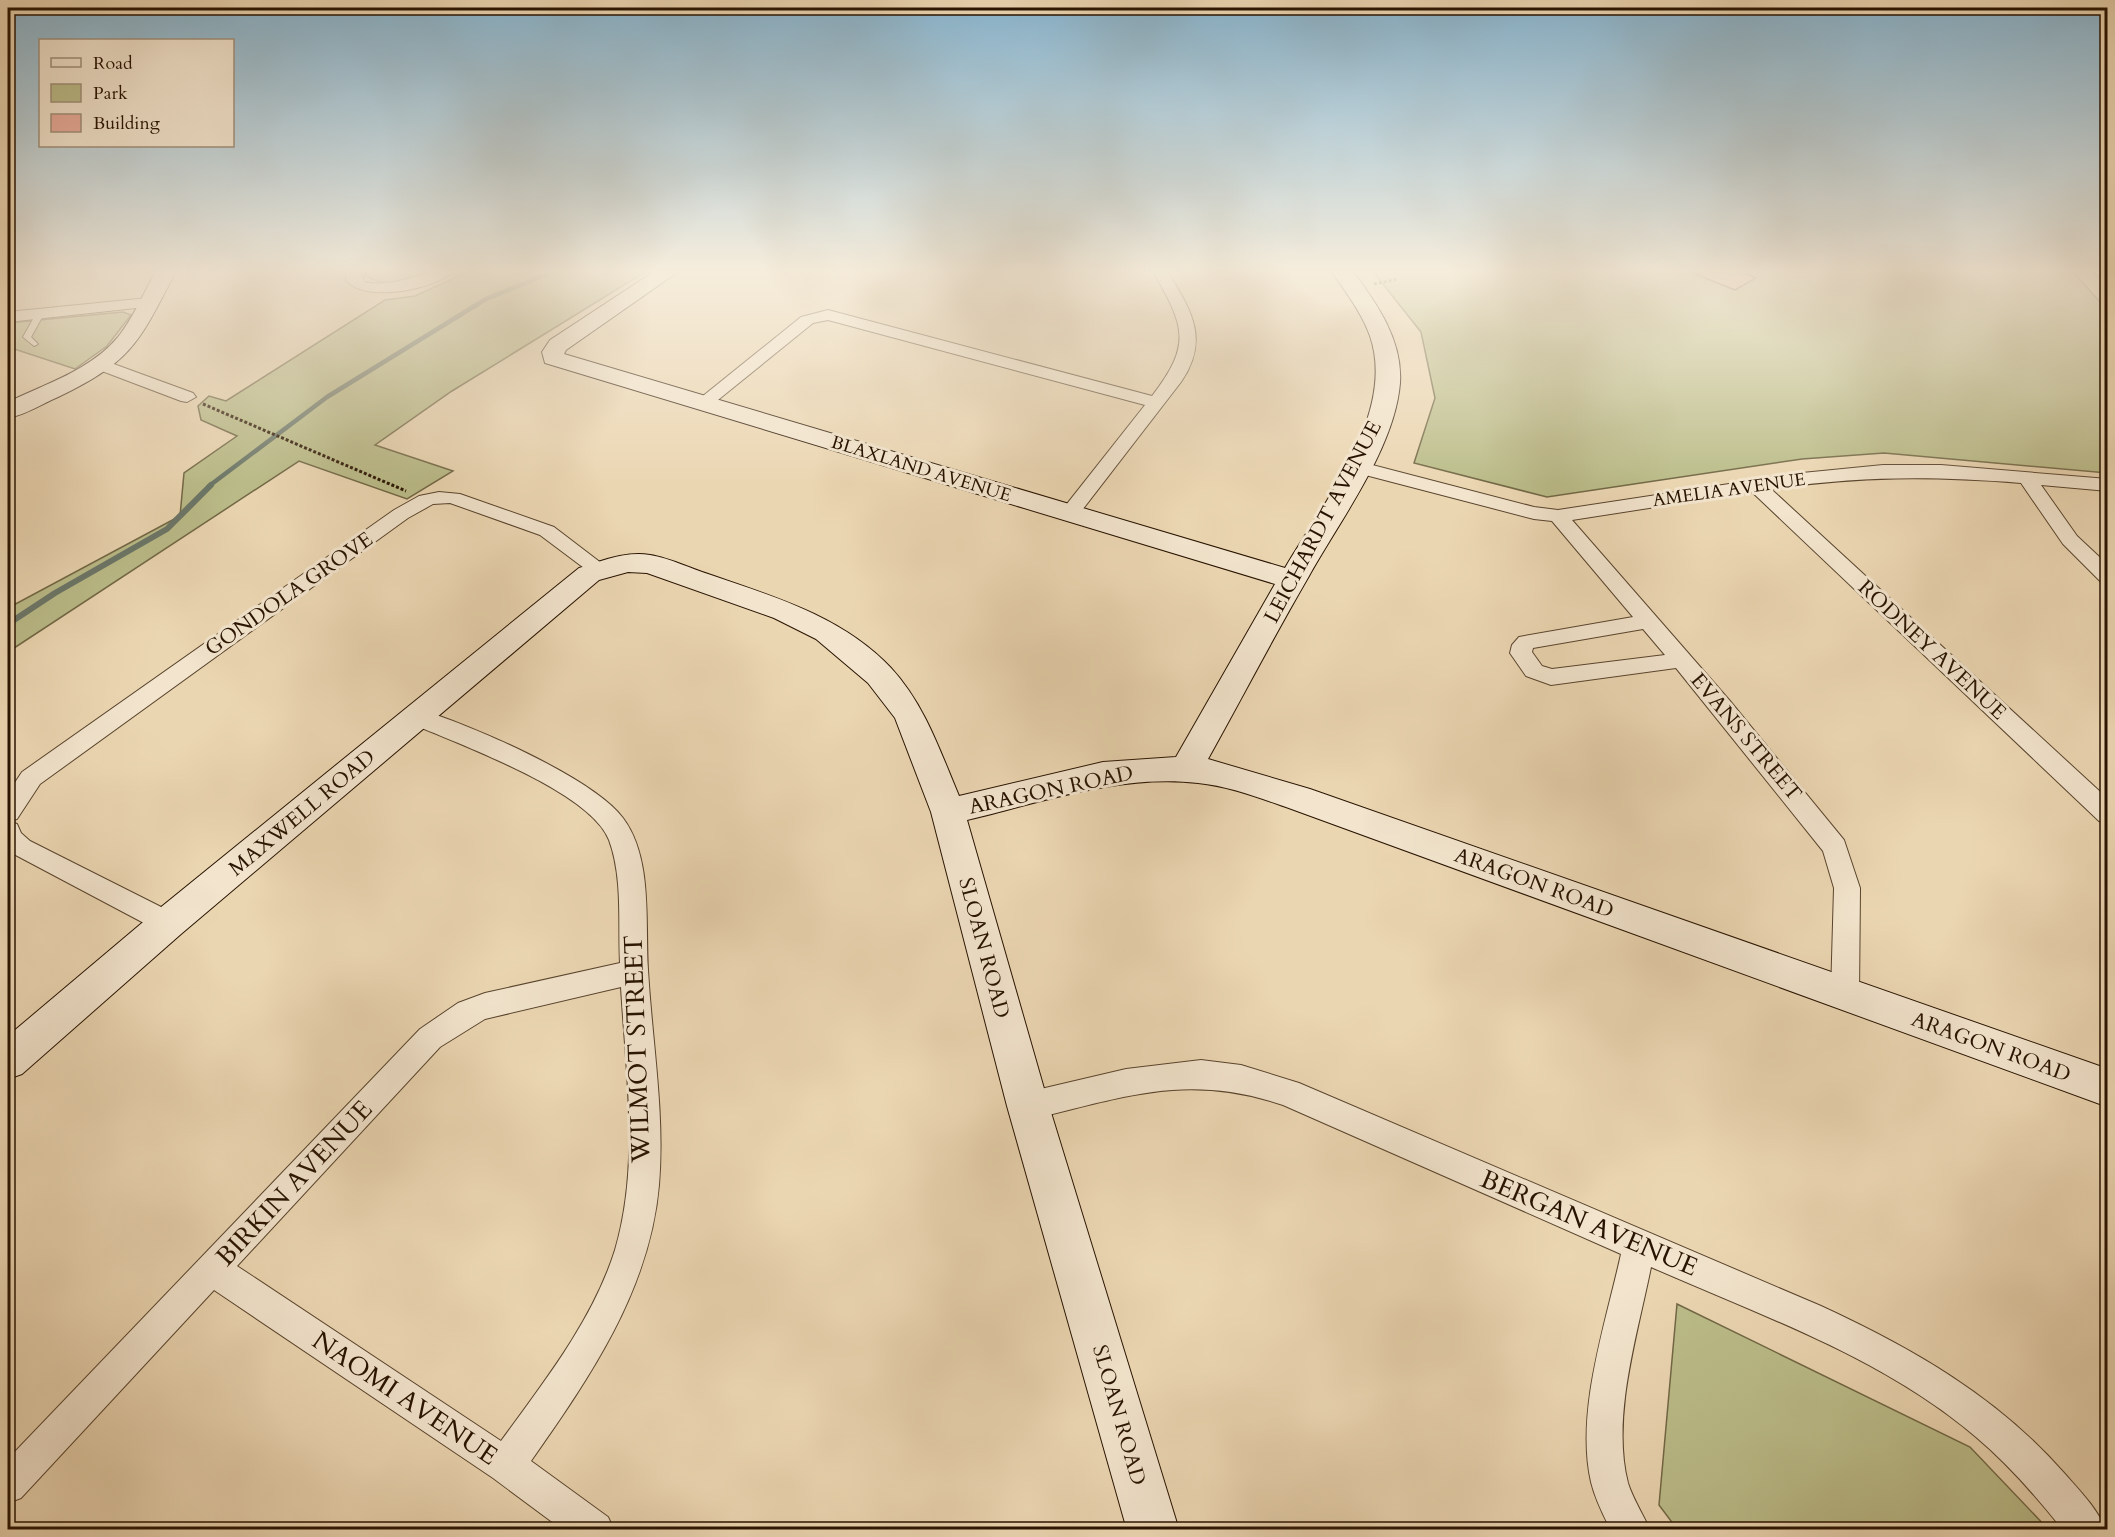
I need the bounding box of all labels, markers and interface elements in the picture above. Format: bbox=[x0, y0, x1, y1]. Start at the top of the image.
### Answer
legend bbox=[39, 39, 234, 147]
text: Road bbox=[93, 51, 133, 76]
text: Park bbox=[93, 81, 128, 106]
text: Building bbox=[93, 111, 161, 136]
street label: LEICHARDT AVENUE bbox=[1257, 416, 1389, 628]
street label: BLAXLAND AVENUE bbox=[828, 430, 1014, 508]
street label: AMELIA AVENUE bbox=[1651, 467, 1807, 513]
street label: GONDOLA GROVE bbox=[199, 525, 379, 663]
street label: RODNEY AVENUE bbox=[1851, 573, 2013, 727]
street label: EVANS STREET bbox=[1684, 667, 1808, 807]
street label: MAXWELL ROAD bbox=[223, 743, 381, 883]
street label: ARAGON ROAD bbox=[966, 758, 1136, 822]
street label: ARAGON ROAD bbox=[1450, 841, 1618, 925]
street label: SLOAN ROAD bbox=[951, 874, 1017, 1022]
street label: WILMOT STREET bbox=[616, 935, 658, 1164]
street label: ARAGON ROAD bbox=[1907, 1005, 2075, 1089]
street label: BIRKIN AVENUE bbox=[208, 1092, 380, 1274]
street label: BERGAN AVENUE bbox=[1475, 1161, 1703, 1285]
street label: NAOMI AVENUE bbox=[305, 1323, 505, 1473]
street label: SLOAN ROAD bbox=[1085, 1342, 1153, 1488]

